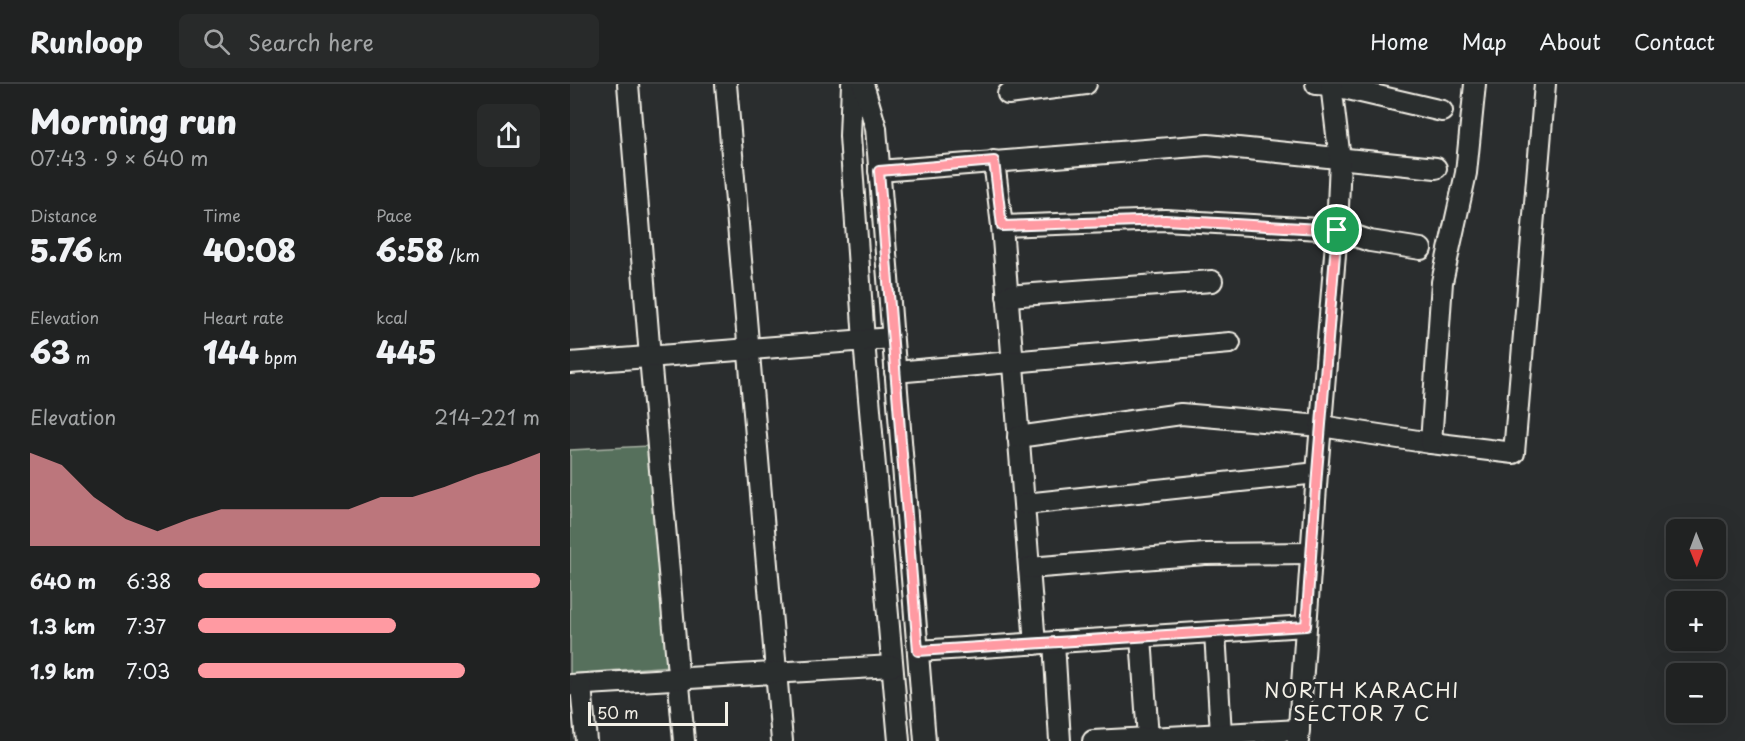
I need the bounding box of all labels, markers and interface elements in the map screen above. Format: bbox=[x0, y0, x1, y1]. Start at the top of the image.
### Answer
search box bbox=[179, 14, 599, 68]
text: Runloop bbox=[30, 20, 143, 63]
icon: search bbox=[200, 25, 233, 58]
text: Search here bbox=[248, 25, 374, 58]
text: Home bbox=[1370, 25, 1429, 57]
text: Map bbox=[1462, 25, 1507, 57]
text: About bbox=[1540, 25, 1601, 57]
text: Contact bbox=[1634, 25, 1715, 57]
text: Morning run bbox=[30, 95, 237, 145]
button: share bbox=[477, 104, 540, 167]
text: 07:43 · 9 × 640 m bbox=[30, 143, 208, 173]
text: Distance bbox=[30, 203, 97, 227]
text: Time bbox=[203, 203, 241, 227]
text: Pace bbox=[376, 203, 412, 227]
pin bbox=[1311, 204, 1362, 255]
icon: arrive bbox=[1320, 213, 1353, 246]
text: 5.76 bbox=[30, 227, 93, 272]
text: 40:08 bbox=[203, 227, 296, 272]
text: 6:58 bbox=[376, 227, 444, 272]
text: km bbox=[93, 243, 122, 267]
text: /km bbox=[444, 243, 480, 267]
text: Elevation bbox=[30, 305, 99, 329]
text: Heart rate bbox=[203, 305, 284, 329]
text: kcal bbox=[376, 305, 408, 329]
text: 63 bbox=[30, 329, 70, 374]
text: 144 bbox=[203, 329, 259, 374]
text: 445 bbox=[376, 329, 437, 374]
text: m bbox=[70, 345, 90, 369]
text: bpm bbox=[259, 345, 297, 369]
text: Elevation bbox=[30, 402, 116, 432]
text: 214–221 m bbox=[434, 402, 540, 432]
north arrow bbox=[1666, 519, 1726, 579]
map controls bbox=[1666, 519, 1726, 723]
text: 640 m bbox=[30, 566, 96, 596]
text: 6:38 bbox=[126, 566, 171, 596]
button: + bbox=[1666, 591, 1726, 651]
text: 1.3 km bbox=[30, 611, 96, 641]
text: 7:37 bbox=[126, 611, 166, 641]
text: 1.9 km bbox=[30, 656, 95, 686]
text: 7:03 bbox=[126, 656, 170, 686]
button: − bbox=[1666, 663, 1726, 723]
district label: NORTH KARACHI SECTOR 7 C bbox=[1264, 675, 1460, 728]
scale bar bbox=[588, 699, 728, 726]
text: 50 m bbox=[597, 700, 638, 724]

